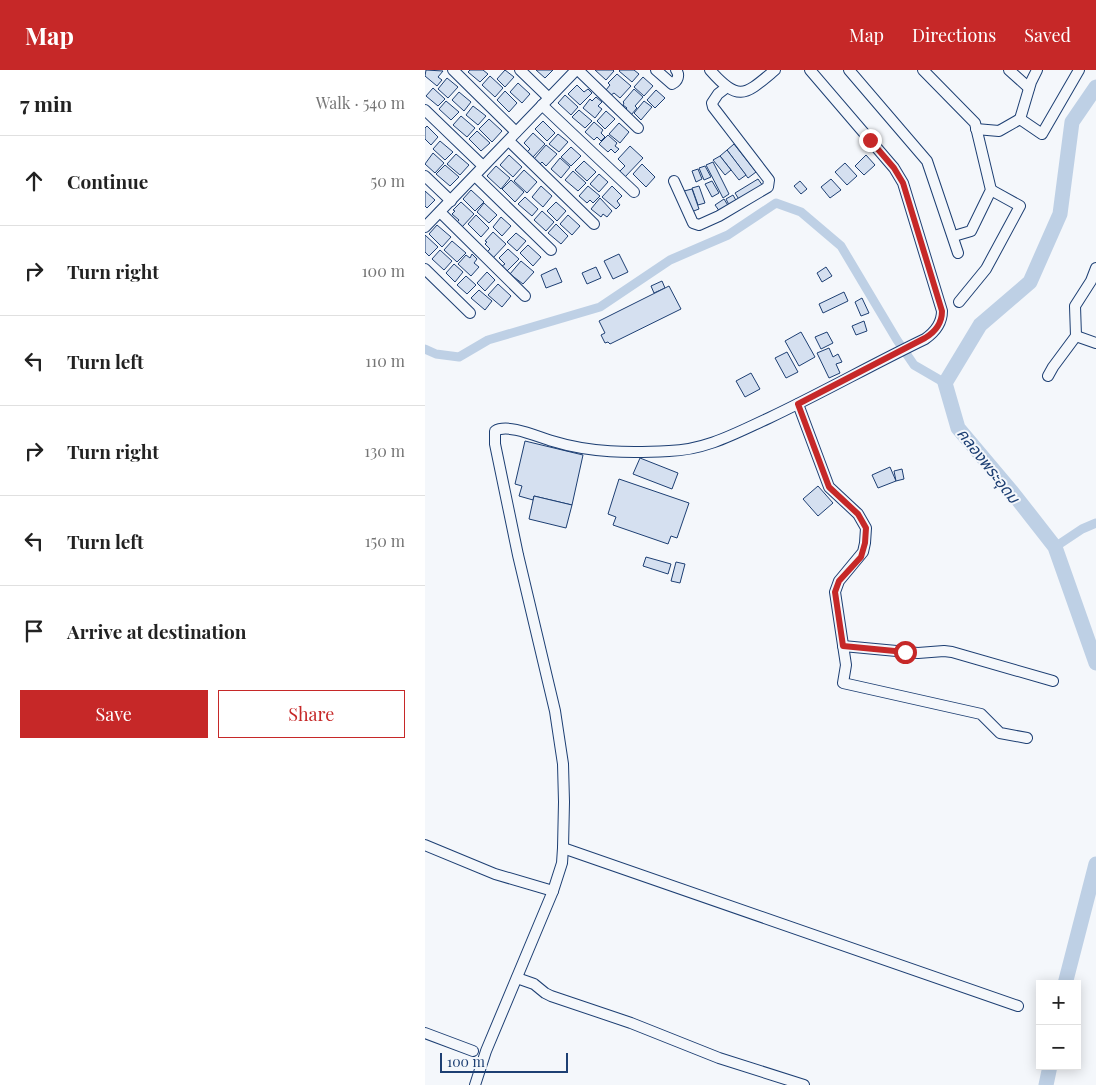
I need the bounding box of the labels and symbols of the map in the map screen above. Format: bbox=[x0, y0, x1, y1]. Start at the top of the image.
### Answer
route end bbox=[859, 129, 882, 152]
water label: คลองพระอุดม bbox=[952, 423, 1026, 508]
route start bbox=[894, 641, 917, 664]
scale bar bbox=[440, 1050, 567, 1073]

